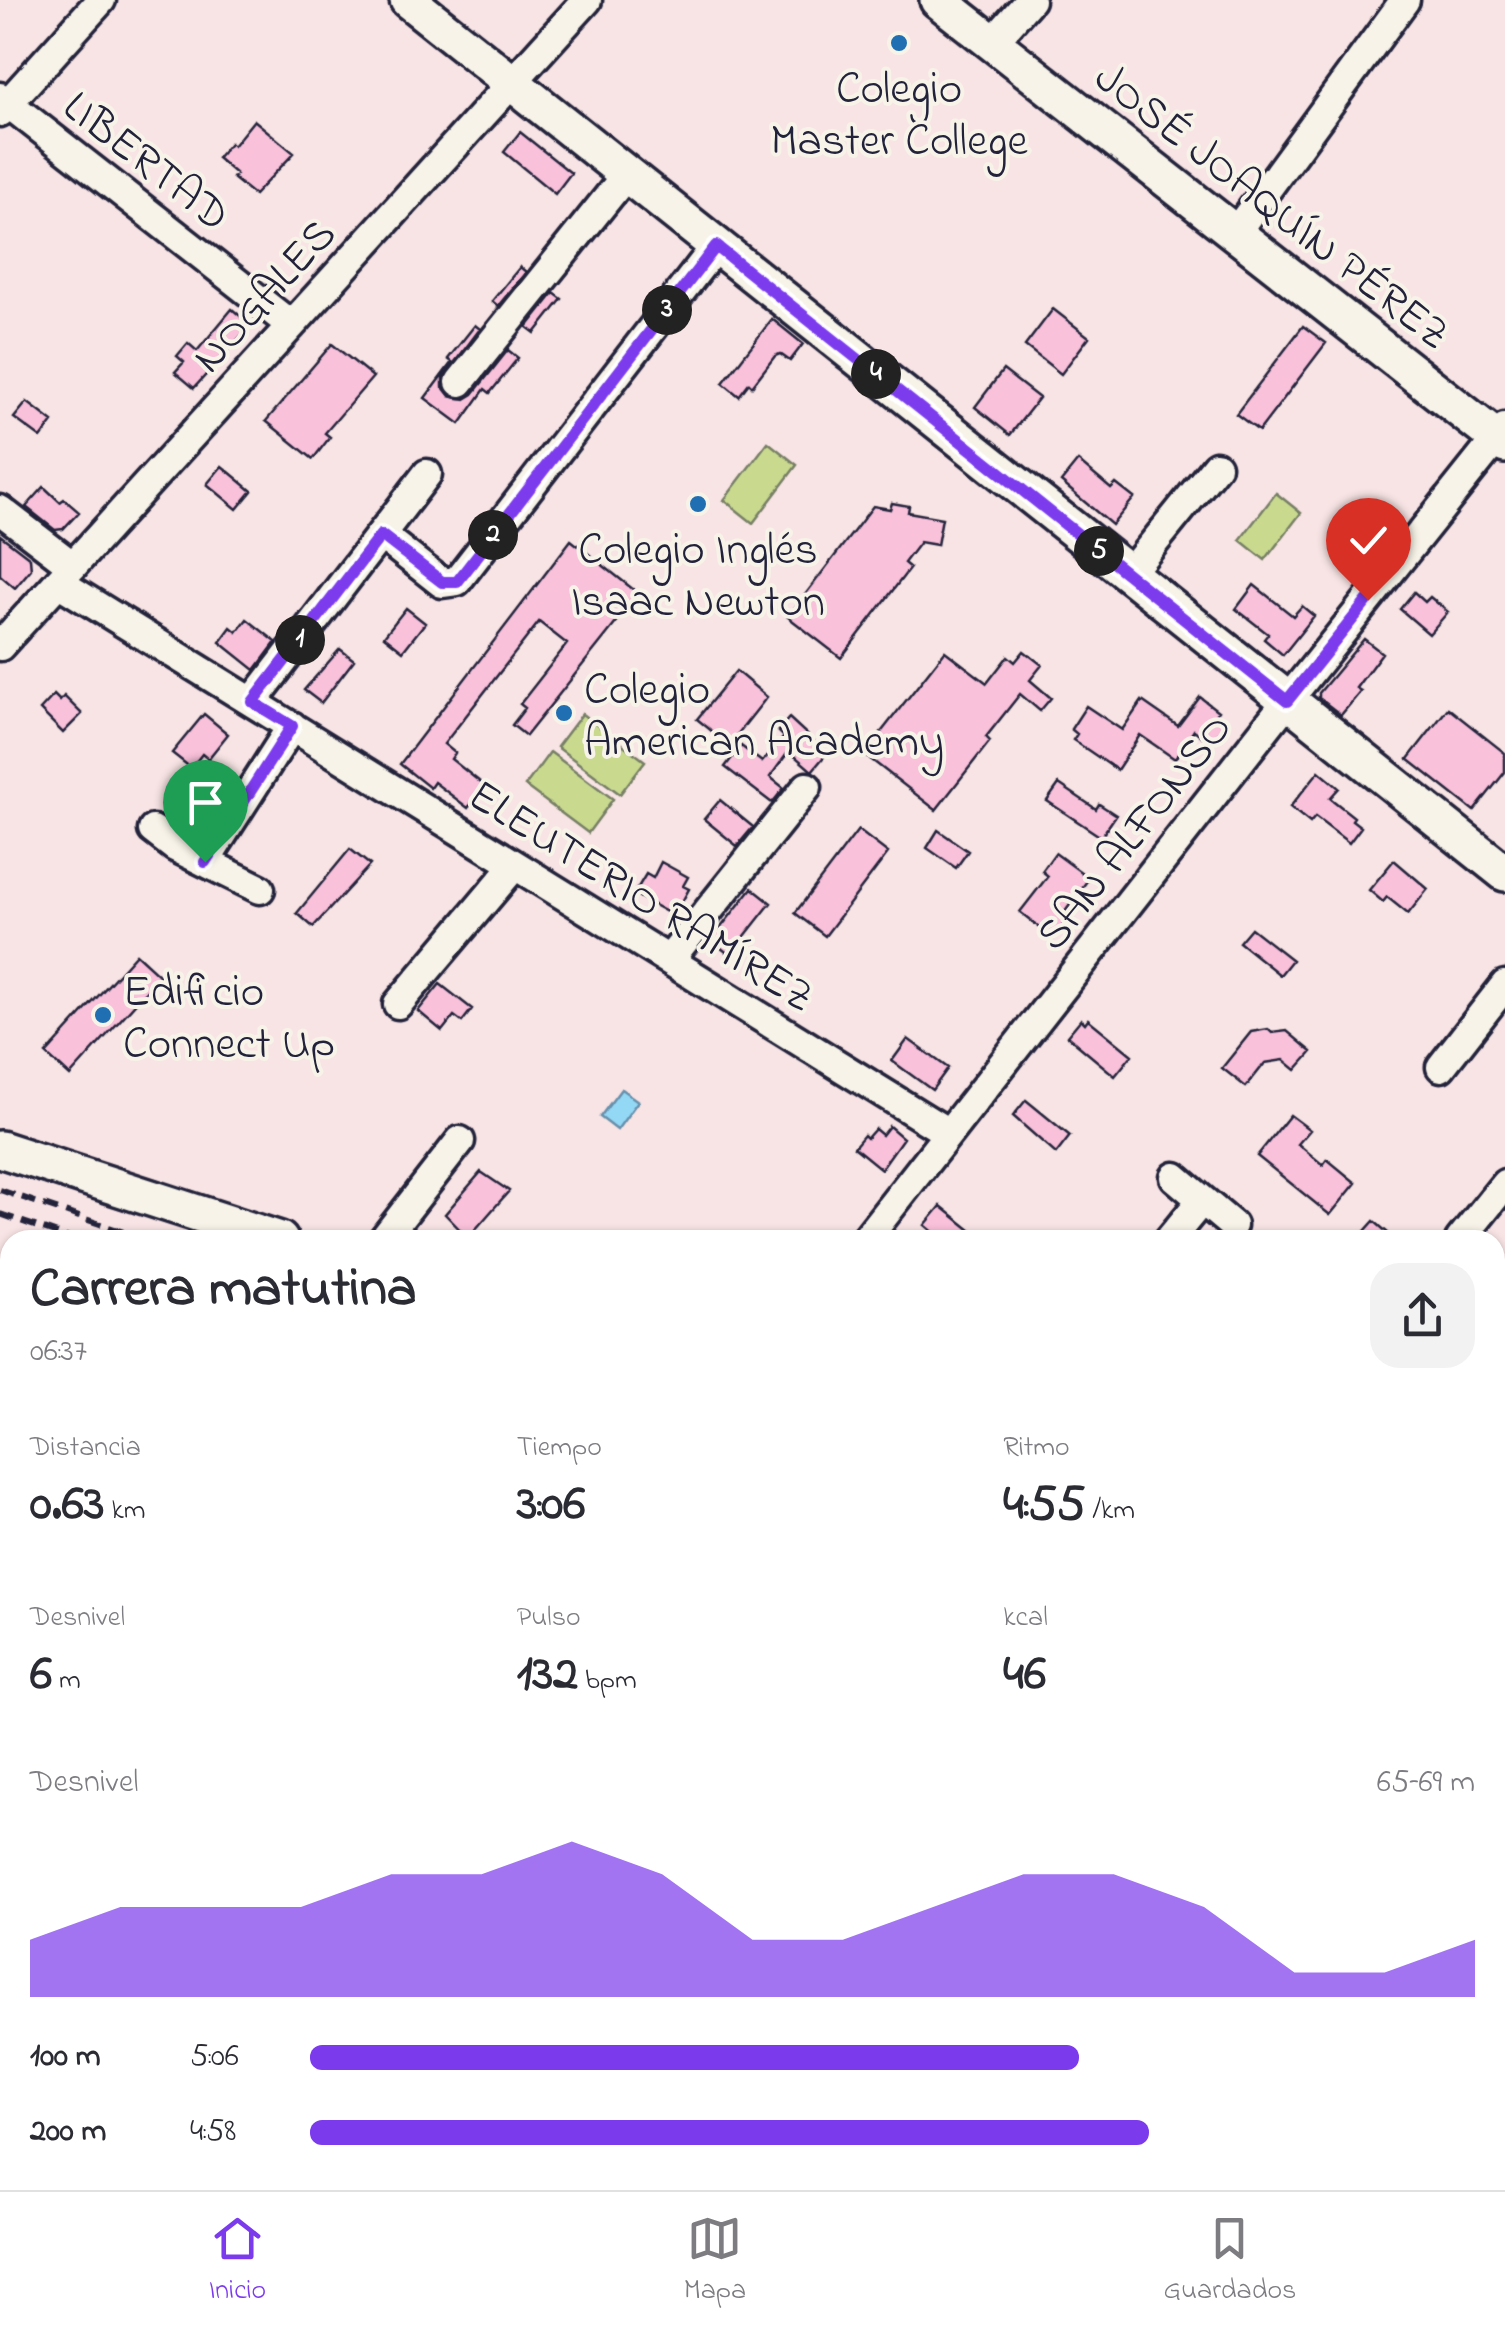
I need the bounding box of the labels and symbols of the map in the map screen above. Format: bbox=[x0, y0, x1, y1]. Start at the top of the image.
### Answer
marker: Colegio Master College bbox=[888, 32, 910, 54]
street label: JOSÉ JOAQUÍN PÉREZ bbox=[1079, 48, 1463, 368]
place label: Colegio Master College bbox=[770, 58, 1029, 177]
street label: LIBERTAD bbox=[47, 77, 243, 249]
street label: NOGALES bbox=[178, 205, 353, 390]
pin: 3 bbox=[642, 285, 692, 335]
pin: 4 bbox=[851, 349, 901, 399]
marker: Colegio Inglés Isaac Newton bbox=[687, 493, 709, 515]
pin bbox=[1326, 498, 1411, 601]
pin: 2 bbox=[468, 510, 518, 560]
place label: Colegio Inglés Isaac Newton bbox=[571, 519, 825, 637]
pin: 5 bbox=[1074, 526, 1124, 576]
pin: 1 bbox=[275, 615, 325, 665]
place label: Colegio American Academy bbox=[584, 659, 944, 777]
street label: SAN ALFONSO bbox=[1022, 700, 1250, 966]
marker: Colegio American Academy bbox=[553, 702, 575, 724]
pin bbox=[163, 760, 248, 863]
street label: ELEUTERIO RAMÍREZ bbox=[454, 765, 826, 1031]
place label: Edificio Connect Up bbox=[123, 961, 335, 1079]
marker: Edificio Connect Up bbox=[92, 1004, 114, 1026]

